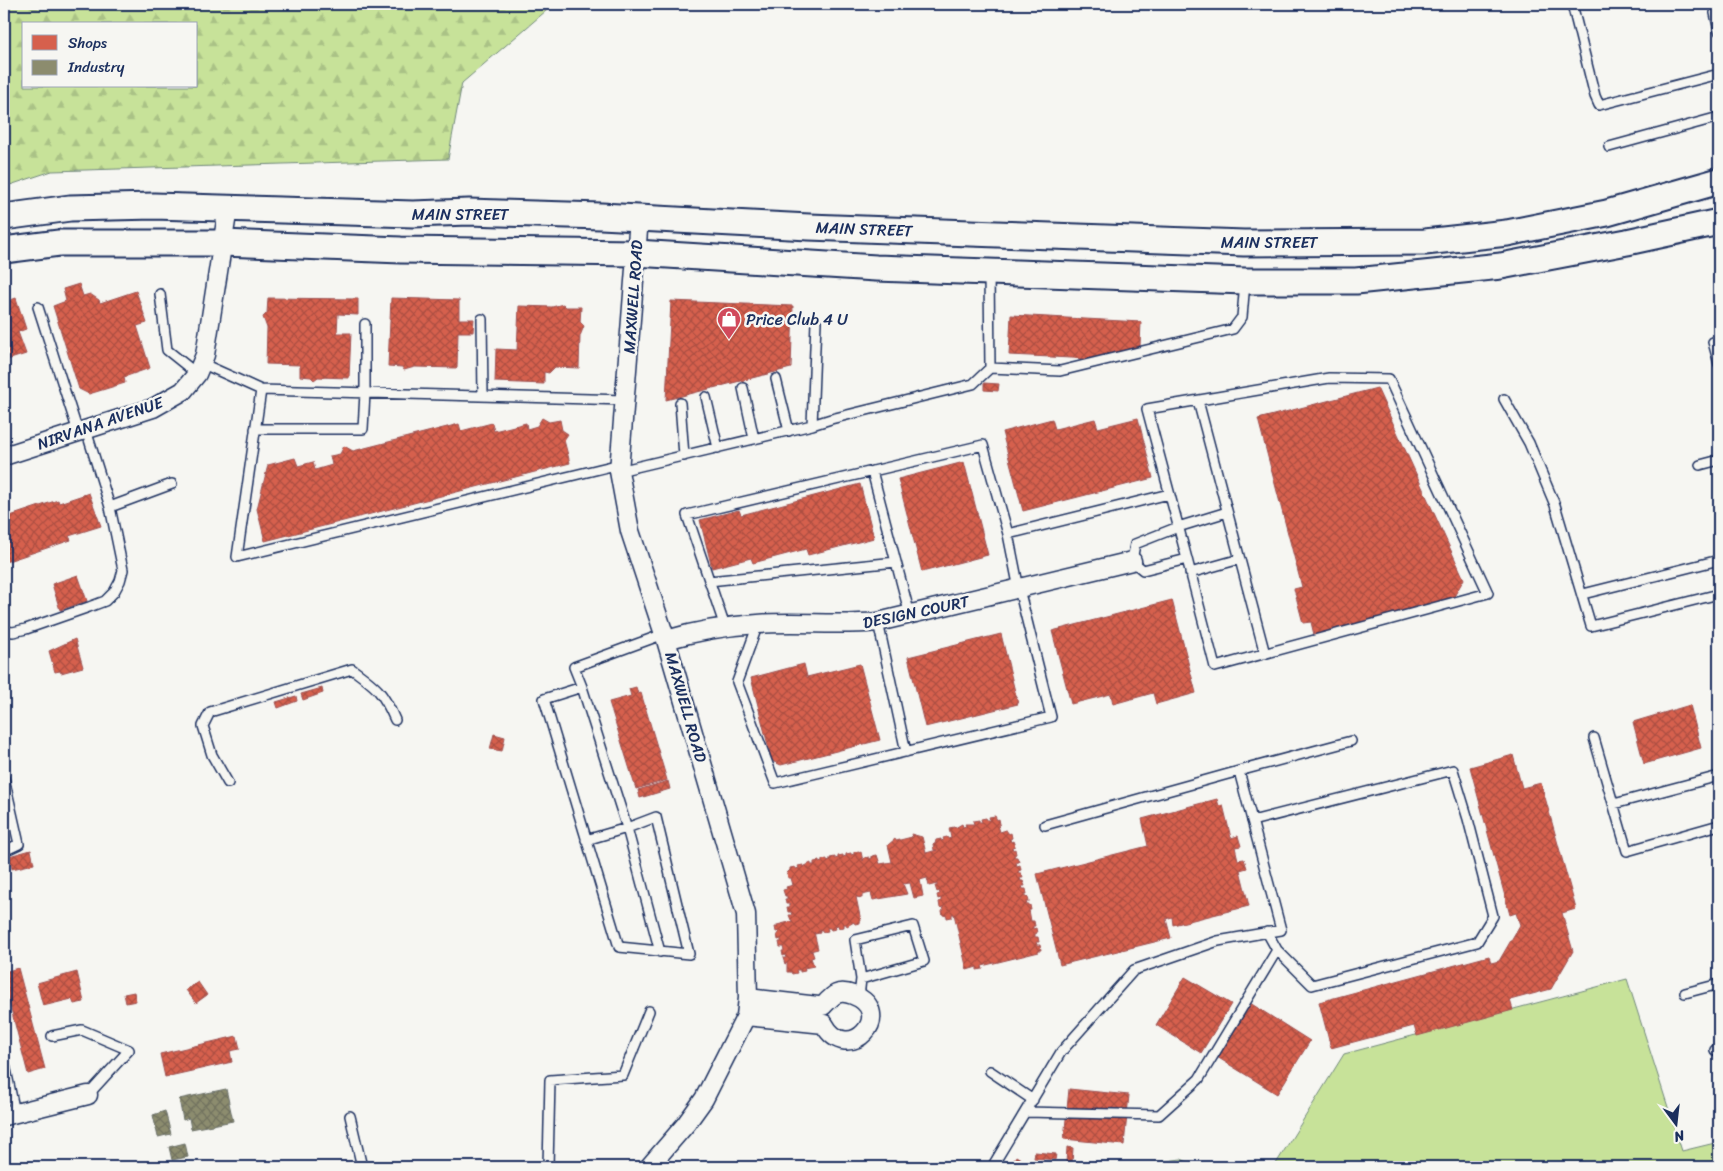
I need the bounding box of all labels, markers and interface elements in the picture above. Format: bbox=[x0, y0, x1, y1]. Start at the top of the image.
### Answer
legend bbox=[22, 22, 198, 88]
text: Shops bbox=[68, 30, 108, 56]
text: Industry bbox=[67, 54, 125, 80]
street label: MAIN STREET bbox=[412, 200, 509, 229]
street label: MAIN STREET bbox=[815, 213, 914, 245]
street label: MAIN STREET bbox=[1221, 228, 1318, 257]
street label: MAXWELL ROAD bbox=[615, 239, 651, 355]
place label: Price Club 4 U bbox=[746, 305, 848, 334]
shop icon: Price Club 4 U bbox=[716, 306, 742, 340]
street label: NIRVANA AVENUE bbox=[33, 387, 168, 458]
street label: DESIGN COURT bbox=[860, 586, 973, 637]
street label: MAXWELL ROAD bbox=[656, 648, 716, 766]
north arrow bbox=[1650, 1098, 1700, 1148]
text: N bbox=[1671, 1122, 1688, 1149]

